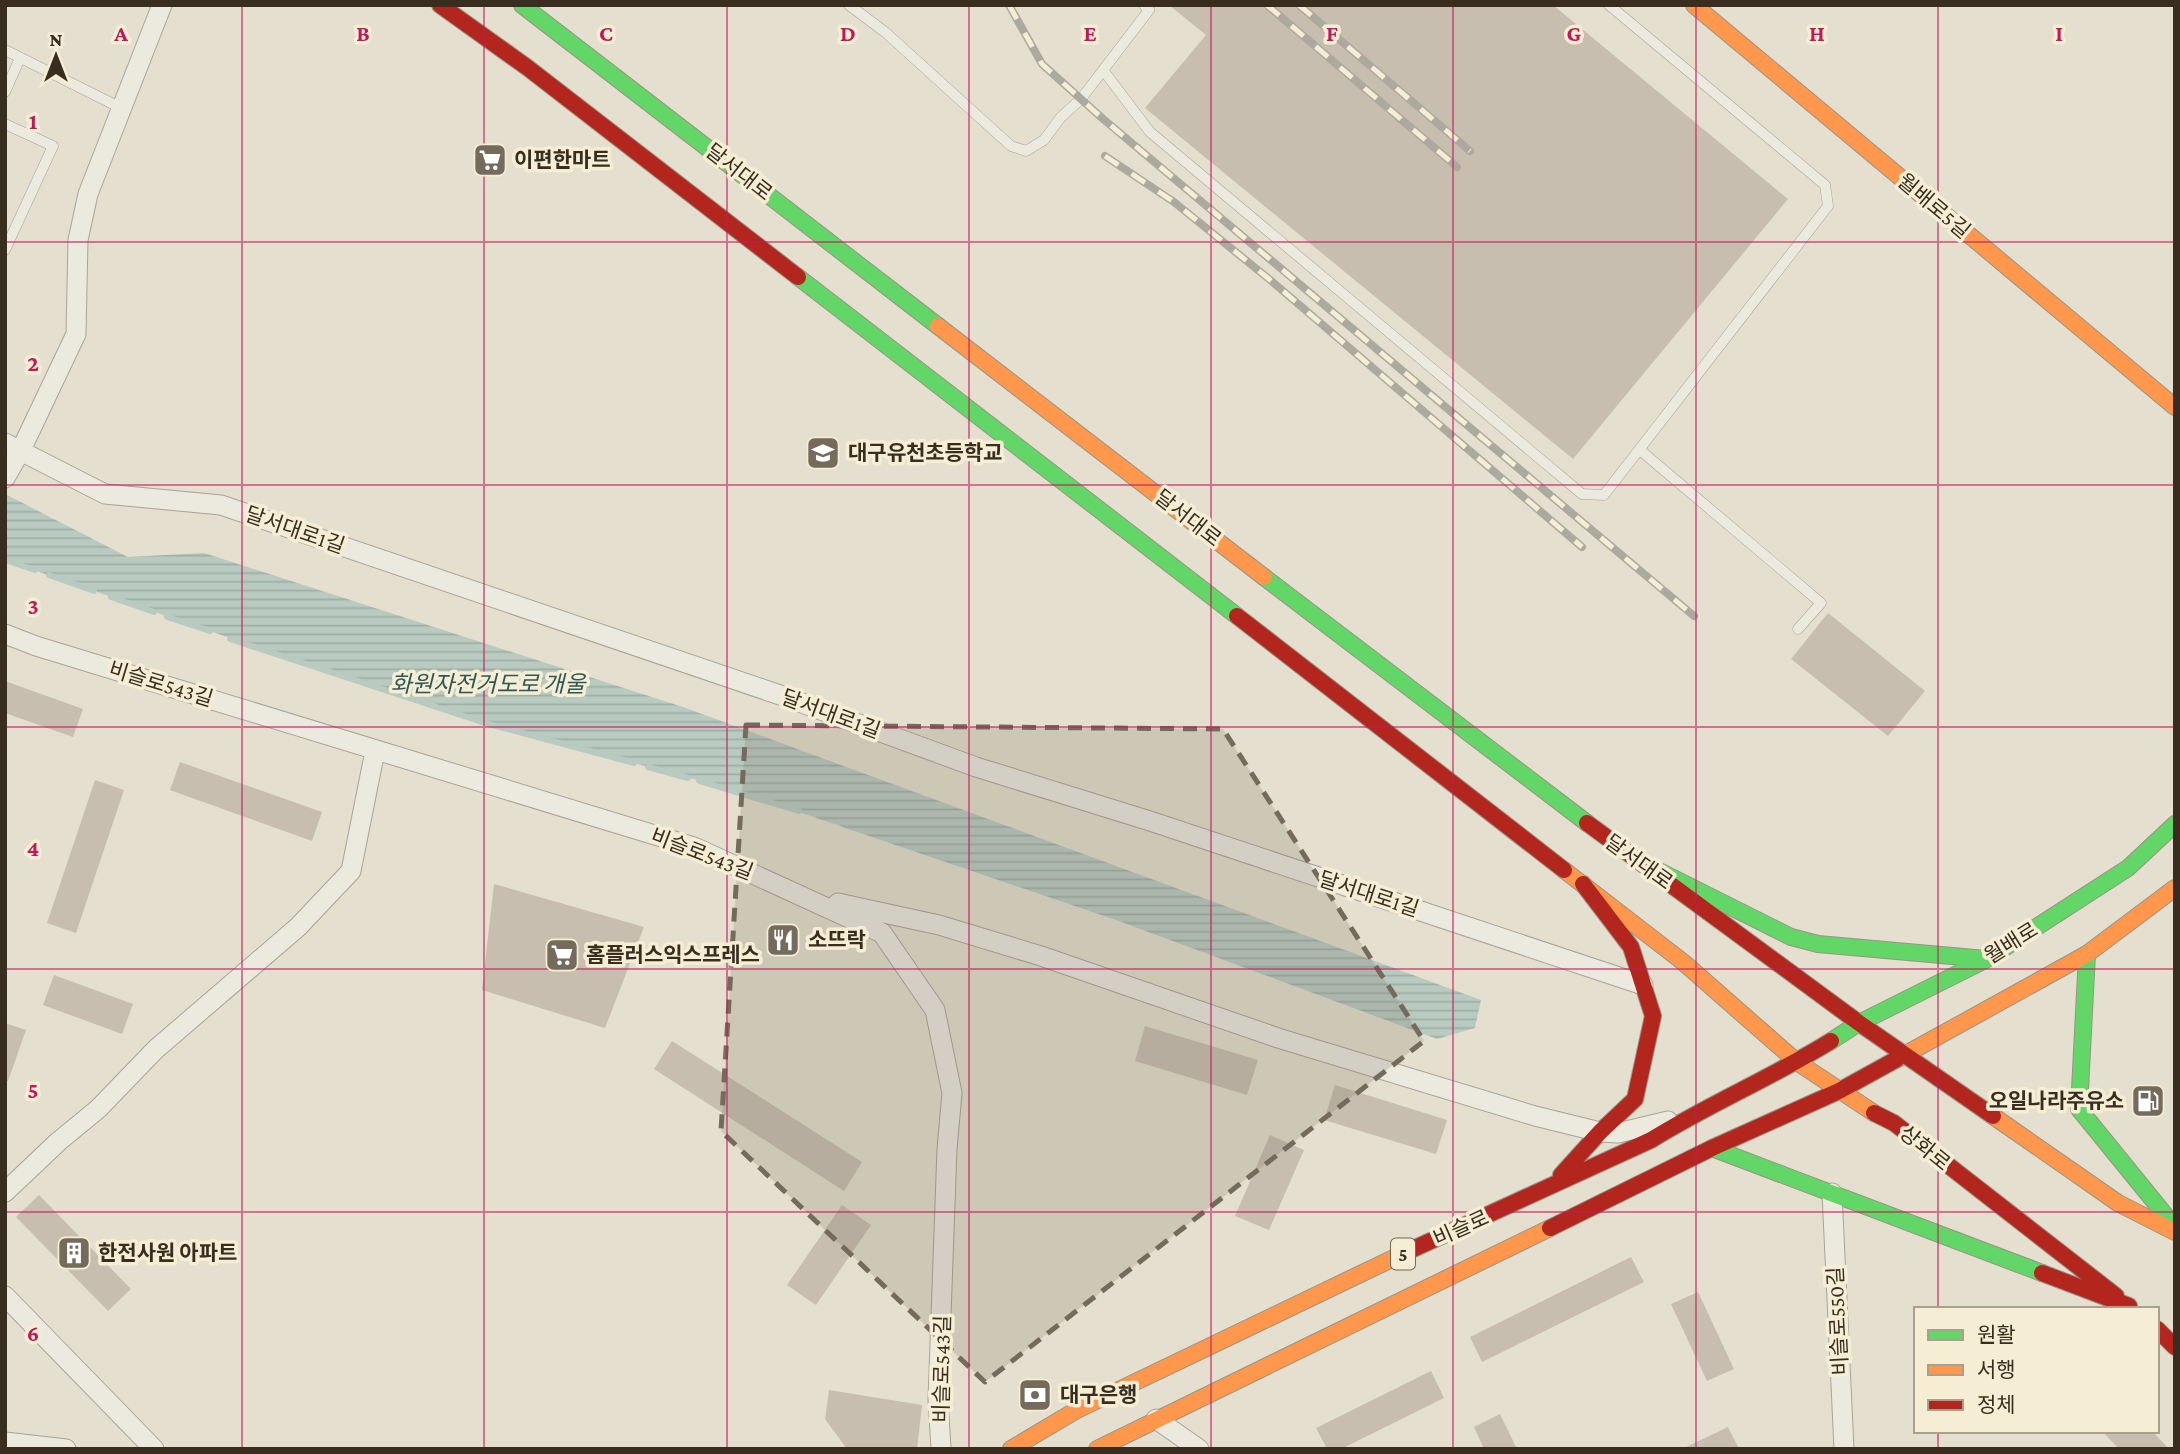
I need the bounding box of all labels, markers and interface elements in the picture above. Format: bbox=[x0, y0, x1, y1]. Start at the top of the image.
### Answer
text: A bbox=[113, 20, 128, 46]
text: B bbox=[356, 20, 370, 46]
text: C bbox=[599, 20, 613, 46]
text: D bbox=[840, 20, 856, 46]
text: E bbox=[1083, 20, 1097, 46]
text: F bbox=[1326, 20, 1338, 46]
text: G bbox=[1567, 20, 1582, 46]
text: H bbox=[1809, 20, 1825, 46]
text: I bbox=[2055, 20, 2063, 46]
north arrow bbox=[21, 21, 91, 91]
text: N bbox=[50, 29, 63, 50]
text: 1 bbox=[29, 108, 38, 134]
street label: 달서대로 bbox=[701, 139, 777, 205]
supermarket icon: 이편한마트 bbox=[471, 141, 509, 179]
place label: 이편한마트 bbox=[514, 148, 611, 172]
street label: 월배로5길 bbox=[1893, 169, 1975, 243]
text: 2 bbox=[27, 350, 39, 376]
school or university icon: 대구유천초등학교 bbox=[804, 434, 842, 472]
place label: 대구유천초등학교 bbox=[848, 441, 1003, 465]
street label: 달서대로 bbox=[1150, 485, 1226, 551]
street label: 달서대로1길 bbox=[242, 502, 348, 558]
text: 3 bbox=[27, 593, 39, 619]
street label: 비슬로543길 bbox=[106, 657, 216, 711]
water label: 화원자전거도로 개울 bbox=[391, 671, 587, 697]
street label: 달서대로1길 bbox=[778, 685, 884, 743]
street label: 비슬로543길 bbox=[647, 824, 757, 884]
street label: 달서대로 bbox=[1601, 830, 1677, 894]
text: 4 bbox=[27, 835, 39, 861]
street label: 달서대로1길 bbox=[1316, 867, 1422, 921]
street label: 월배로 bbox=[1980, 917, 2042, 969]
restaurant icon: 소뜨락 bbox=[764, 921, 802, 959]
place label: 소뜨락 bbox=[808, 928, 866, 952]
supermarket icon: 홈플러스익스프레스 bbox=[543, 936, 581, 974]
place label: 홈플러스익스프레스 bbox=[586, 943, 760, 967]
text: 5 bbox=[27, 1077, 39, 1103]
fuel station icon: 오일나라주유소 bbox=[2129, 1082, 2167, 1120]
place label: 오일나라주유소 bbox=[1989, 1089, 2124, 1113]
street label: 상화로 bbox=[1895, 1120, 1955, 1176]
street label: 비슬로 bbox=[1430, 1205, 1492, 1251]
building icon: 한전사원 아파트 bbox=[55, 1234, 93, 1272]
road number: 5 bbox=[1391, 1238, 1415, 1270]
place label: 한전사원 아파트 bbox=[98, 1241, 237, 1265]
street label: 비슬로550길 bbox=[1823, 1266, 1853, 1376]
legend bbox=[1914, 1307, 2159, 1433]
street label: 비슬로543길 bbox=[929, 1315, 955, 1423]
text: 6 bbox=[27, 1320, 39, 1346]
text: 원활 bbox=[1977, 1323, 2016, 1347]
text: 서행 bbox=[1977, 1358, 2016, 1382]
bank icon: 대구은행 bbox=[1016, 1376, 1054, 1414]
place label: 대구은행 bbox=[1060, 1383, 1137, 1407]
text: 정체 bbox=[1977, 1393, 2016, 1417]

